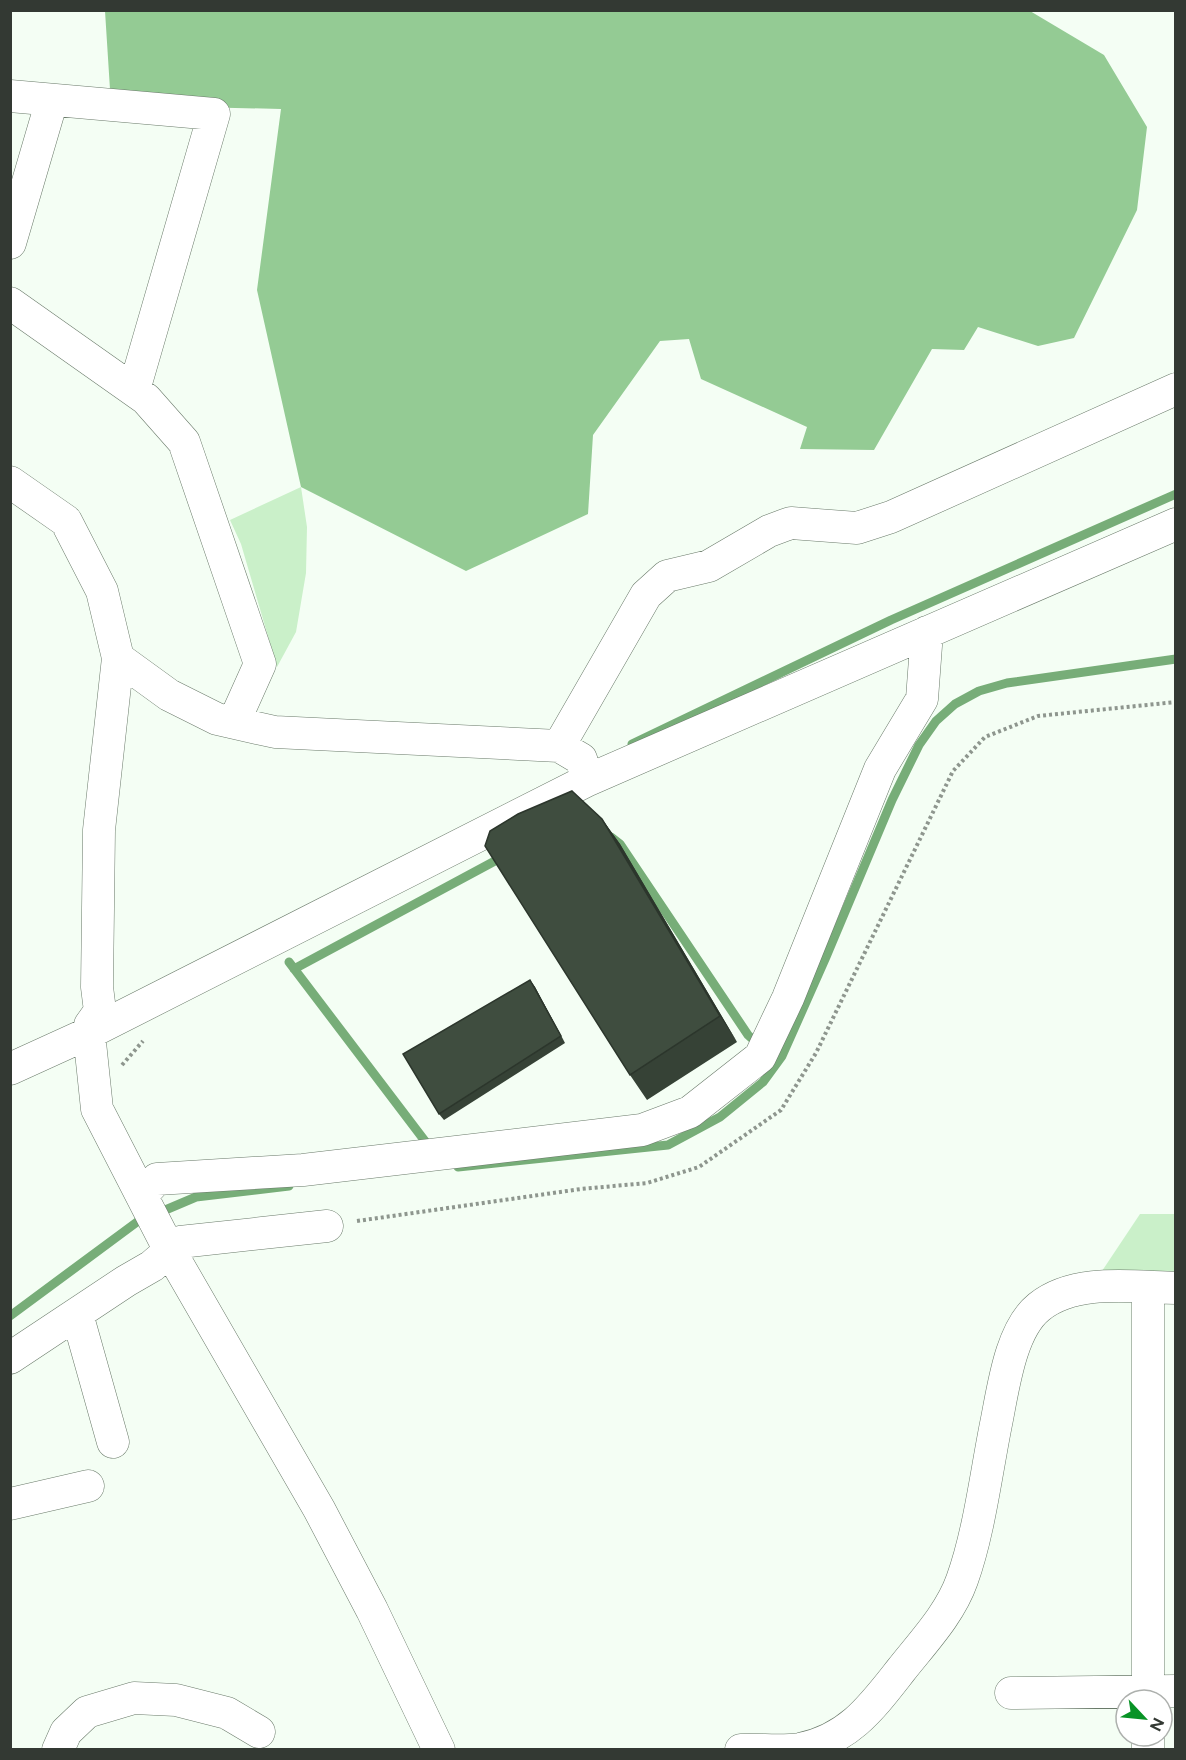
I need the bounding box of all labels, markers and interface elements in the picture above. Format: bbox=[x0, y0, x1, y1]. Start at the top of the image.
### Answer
north arrow bbox=[1114, 1688, 1174, 1748]
text: N bbox=[1146, 1715, 1168, 1734]

